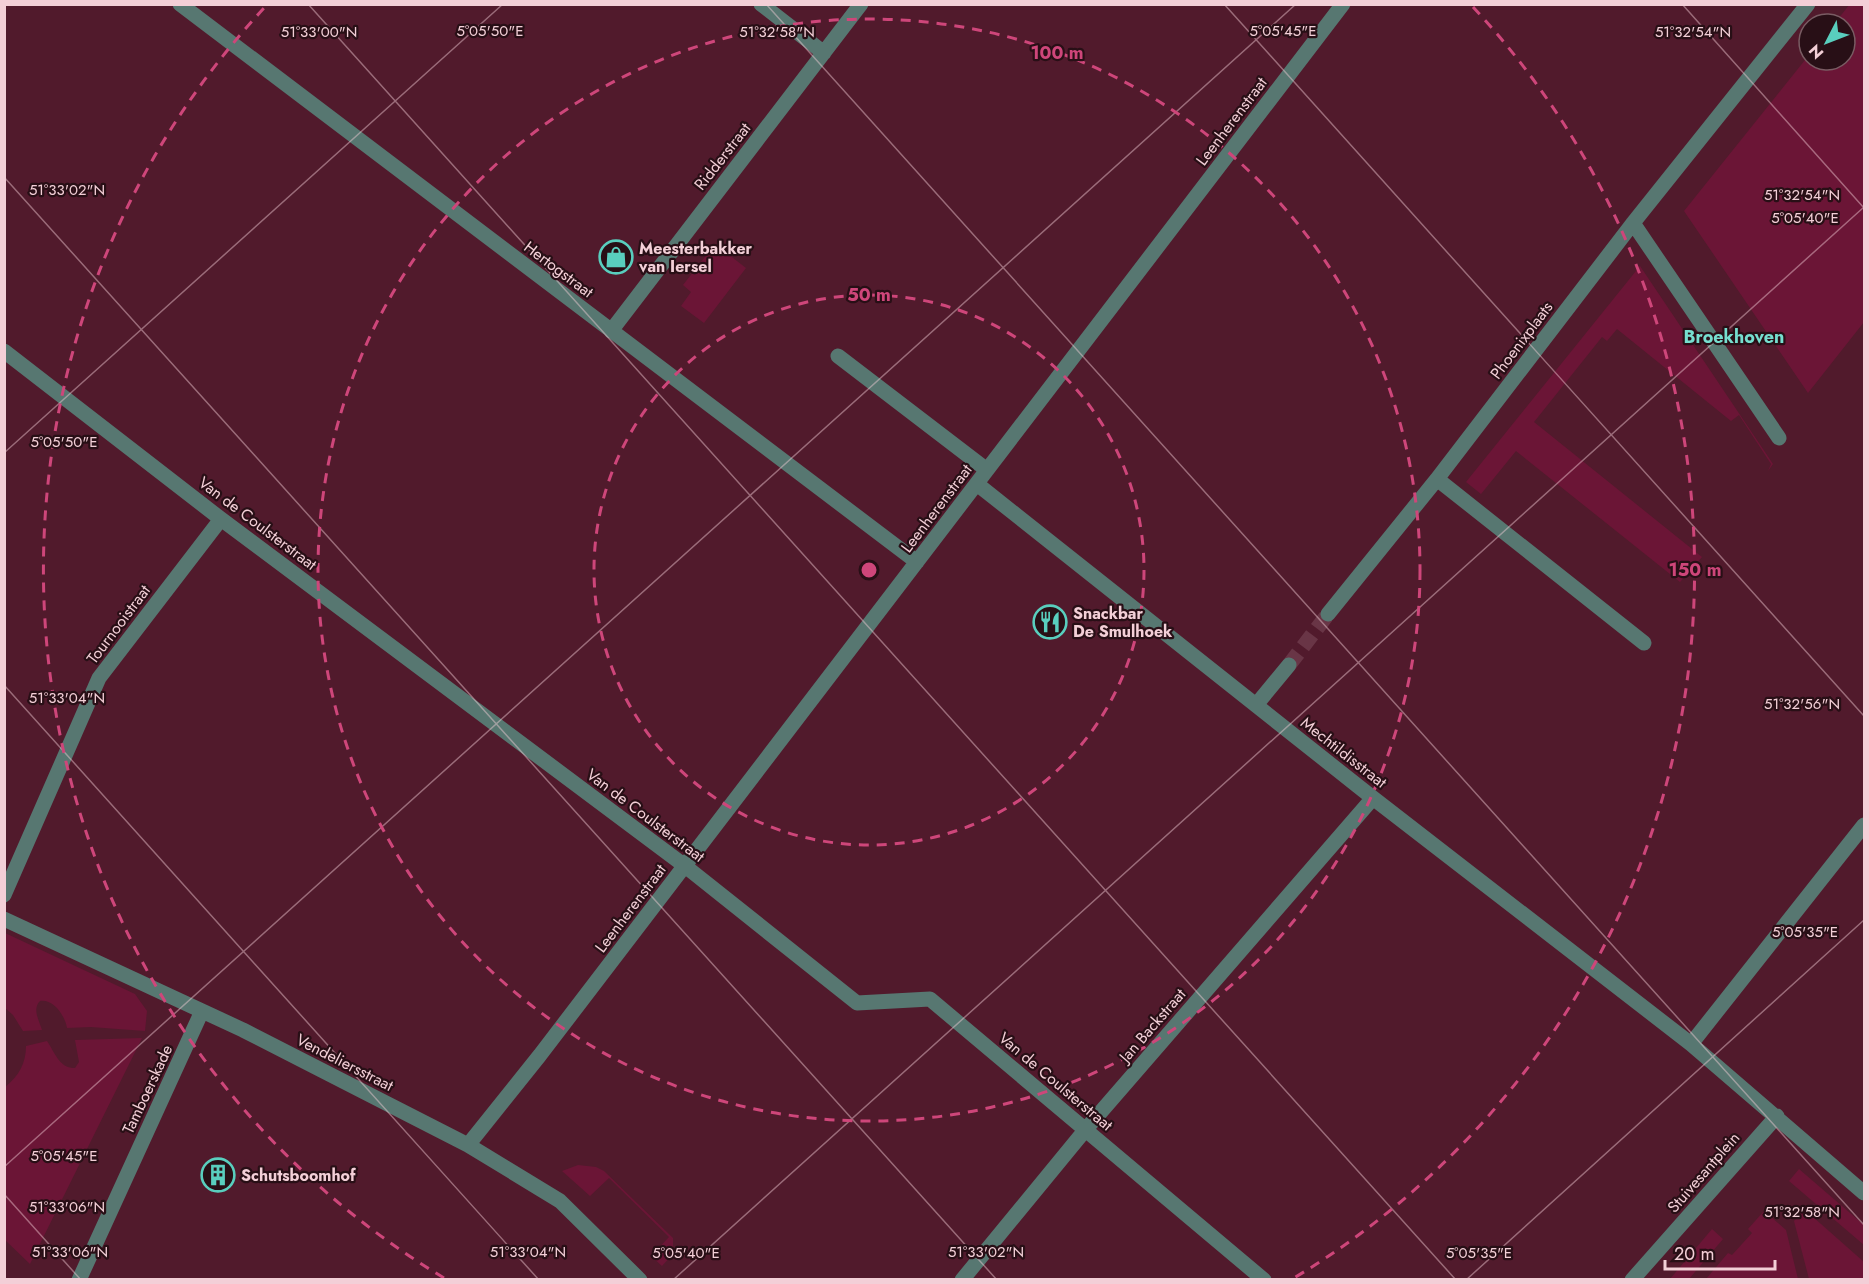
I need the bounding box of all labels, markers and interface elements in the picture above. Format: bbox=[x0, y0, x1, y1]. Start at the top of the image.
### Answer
north arrow bbox=[1797, 12, 1857, 72]
text: 5°05'50"E bbox=[456, 20, 524, 42]
text: 5°05'45"E bbox=[1250, 20, 1316, 42]
text: 51°33'00"N bbox=[281, 21, 357, 43]
text: 51°32'58"N bbox=[739, 21, 815, 43]
text: 51°32'54"N bbox=[1655, 21, 1731, 43]
text: N bbox=[1803, 39, 1829, 64]
text: 100 m bbox=[1030, 40, 1084, 66]
street label: Leenherenstraat bbox=[1190, 72, 1272, 170]
street label: Ridderstraat bbox=[689, 118, 756, 195]
text: 51°33'02"N bbox=[29, 179, 105, 201]
text: 51°32'54"N bbox=[1764, 184, 1840, 206]
text: 5°05'40"E bbox=[1771, 207, 1839, 229]
street label: Hertogstraat bbox=[519, 236, 598, 303]
place label: Meesterbakker van Iersel bbox=[638, 237, 753, 278]
shop icon: Meesterbakker van Iersel bbox=[598, 239, 634, 275]
text: 50 m bbox=[847, 282, 891, 308]
street label: Phoenixplaats bbox=[1485, 297, 1558, 384]
district label: Broekhoven bbox=[1684, 324, 1784, 350]
text: 5°05'50"E bbox=[30, 431, 98, 453]
street label: Leenherenstraat bbox=[895, 459, 977, 557]
street label: Van de Coulsterstraat bbox=[194, 471, 322, 576]
text: 150 m bbox=[1669, 557, 1721, 583]
centre of rings bbox=[859, 560, 879, 580]
street label: Tournooistraat bbox=[81, 580, 156, 669]
place label: Snackbar De Smulhoek bbox=[1073, 602, 1173, 643]
restaurant icon: Snackbar De Smulhoek bbox=[1032, 604, 1068, 640]
text: 51°33'04"N bbox=[29, 687, 105, 709]
text: 51°32'56"N bbox=[1764, 693, 1840, 715]
street label: Mechtildisstraat bbox=[1296, 711, 1392, 793]
street label: Van de Coulsterstraat bbox=[582, 763, 710, 868]
street label: Leenherenstraat bbox=[589, 859, 671, 957]
text: 5°05'35"E bbox=[1772, 921, 1838, 943]
street label: Jan Backstraat bbox=[1113, 983, 1191, 1069]
street label: Van de Coulsterstraat bbox=[994, 1027, 1118, 1136]
street label: Vendeliersstraat bbox=[292, 1028, 397, 1097]
street label: Tamboerskade bbox=[117, 1041, 178, 1138]
street label: Stuivesantplein bbox=[1662, 1127, 1745, 1218]
text: 5°05'45"E bbox=[31, 1145, 97, 1167]
building icon: Schutsboomhof bbox=[200, 1157, 236, 1193]
place label: Schutsboomhof bbox=[241, 1164, 357, 1187]
text: 51°33'06"N bbox=[29, 1196, 105, 1218]
text: 51°32'58"N bbox=[1764, 1201, 1840, 1223]
scale bar bbox=[1665, 1233, 1774, 1271]
text: 51°33'06"N bbox=[32, 1241, 108, 1263]
text: 51°33'04"N bbox=[490, 1241, 566, 1263]
text: 51°33'02"N bbox=[948, 1241, 1024, 1263]
text: 20 m bbox=[1674, 1241, 1714, 1267]
text: 5°05'40"E bbox=[652, 1242, 720, 1264]
text: 5°05'35"E bbox=[1446, 1242, 1512, 1264]

